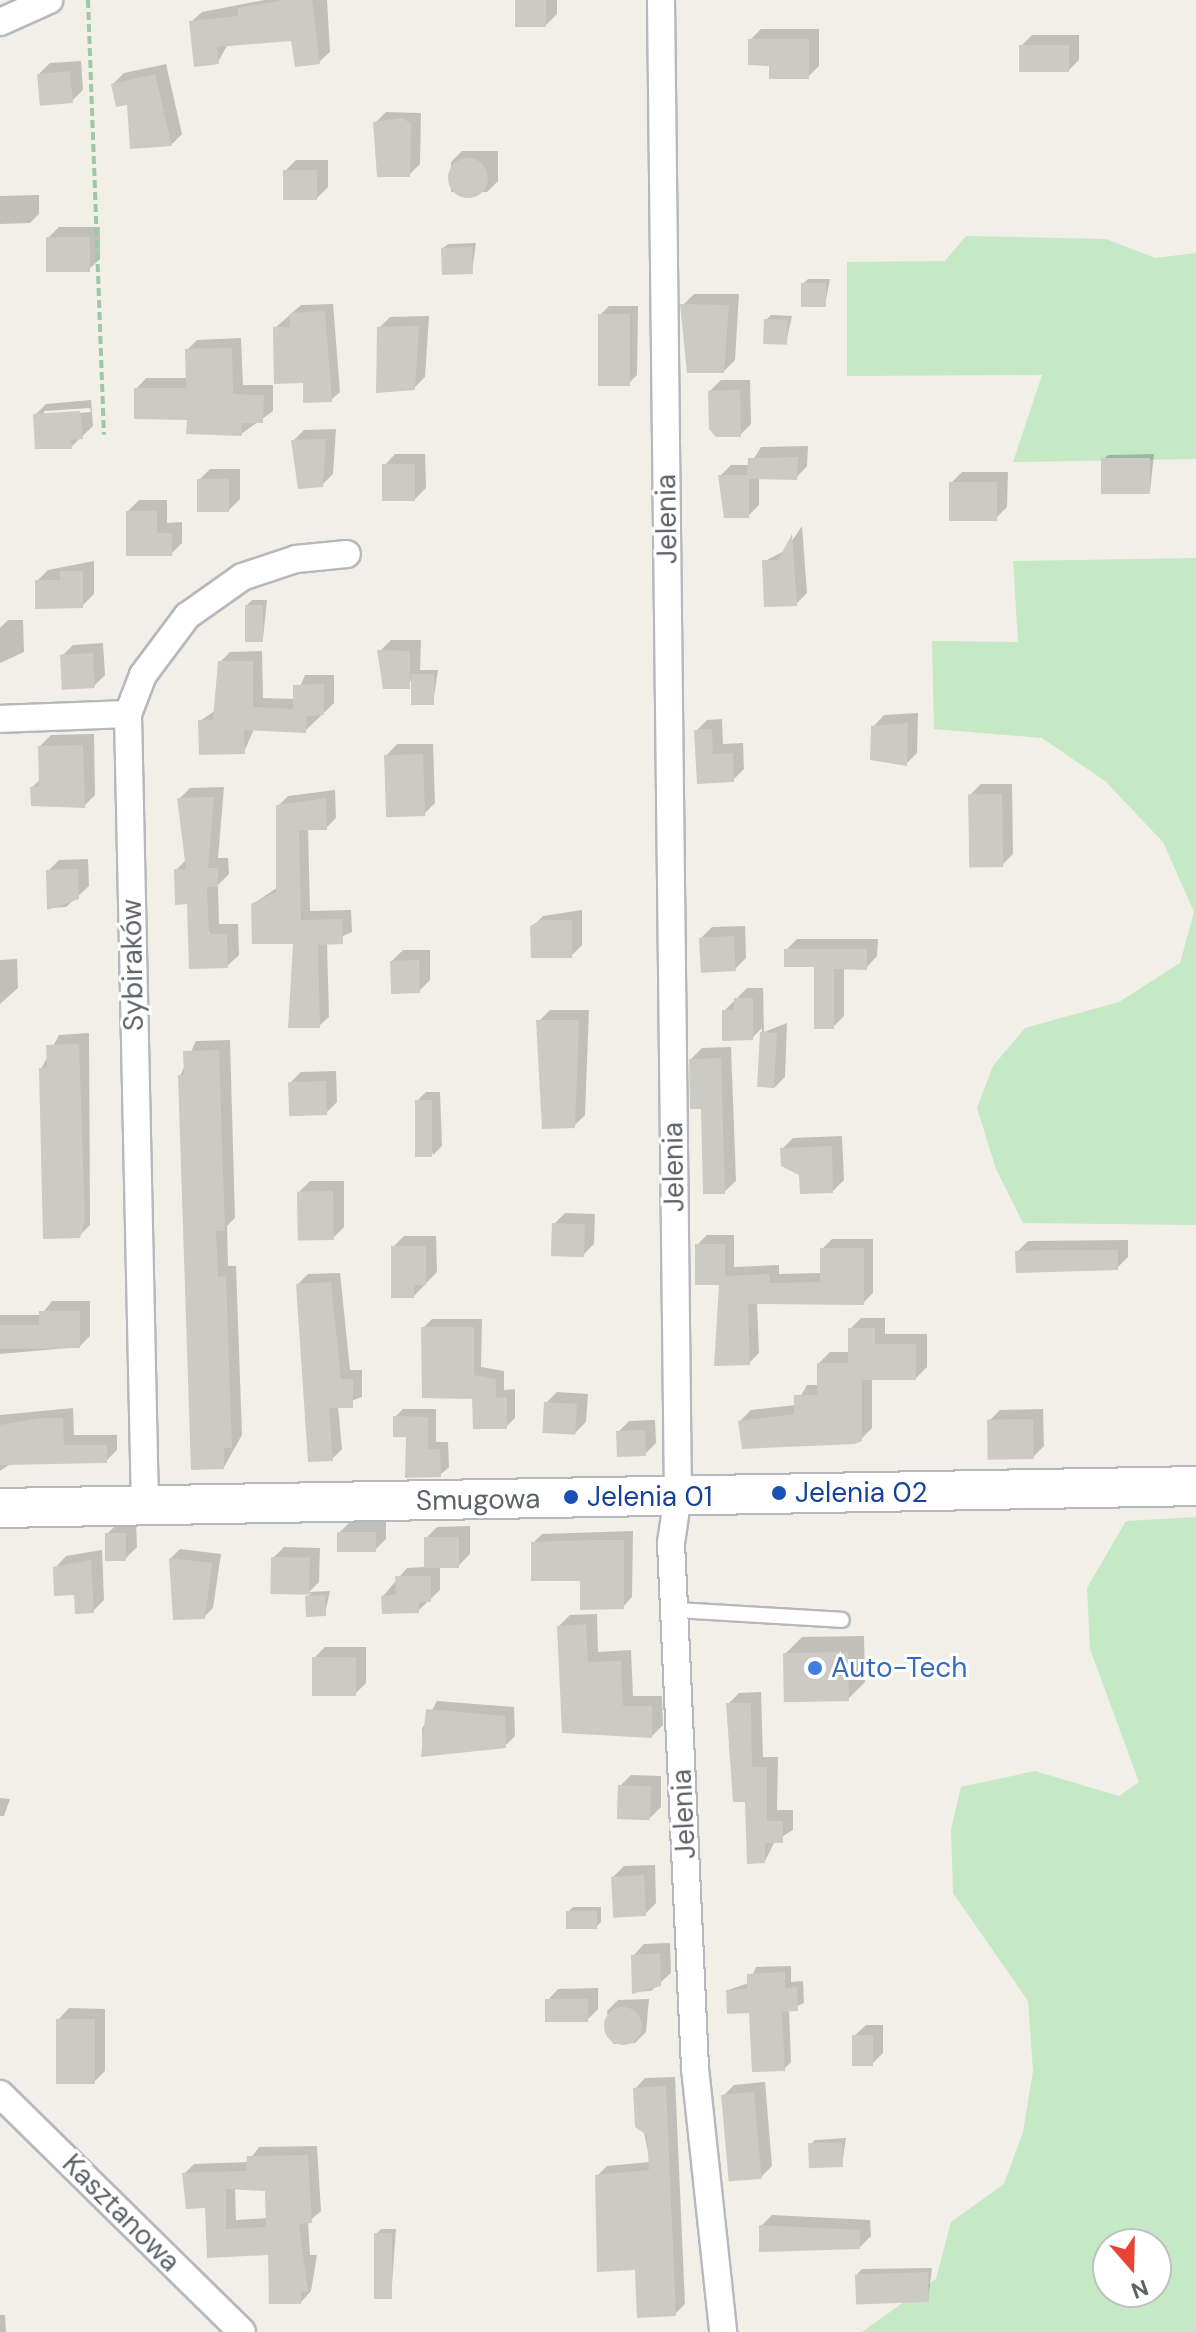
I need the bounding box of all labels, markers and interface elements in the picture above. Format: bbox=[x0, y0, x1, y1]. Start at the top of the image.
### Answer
street label: Jelenia bbox=[649, 474, 685, 564]
street label: Sybiraków bbox=[115, 899, 151, 1031]
street label: Jelenia bbox=[656, 1122, 692, 1212]
place label: Jelenia 02 bbox=[795, 1476, 928, 1510]
place label: Jelenia 01 bbox=[587, 1480, 712, 1514]
street label: Smugowa bbox=[415, 1482, 541, 1518]
marker: Jelenia 02 bbox=[770, 1484, 788, 1502]
marker: Jelenia 01 bbox=[562, 1488, 580, 1506]
place label: Auto-Tech bbox=[831, 1651, 967, 1685]
marker: Auto-Tech bbox=[806, 1659, 824, 1677]
street label: Jelenia bbox=[665, 1768, 703, 1860]
street label: Kasztanowa bbox=[55, 2147, 187, 2279]
north arrow bbox=[1092, 2228, 1172, 2308]
text: N bbox=[1127, 2273, 1152, 2306]

